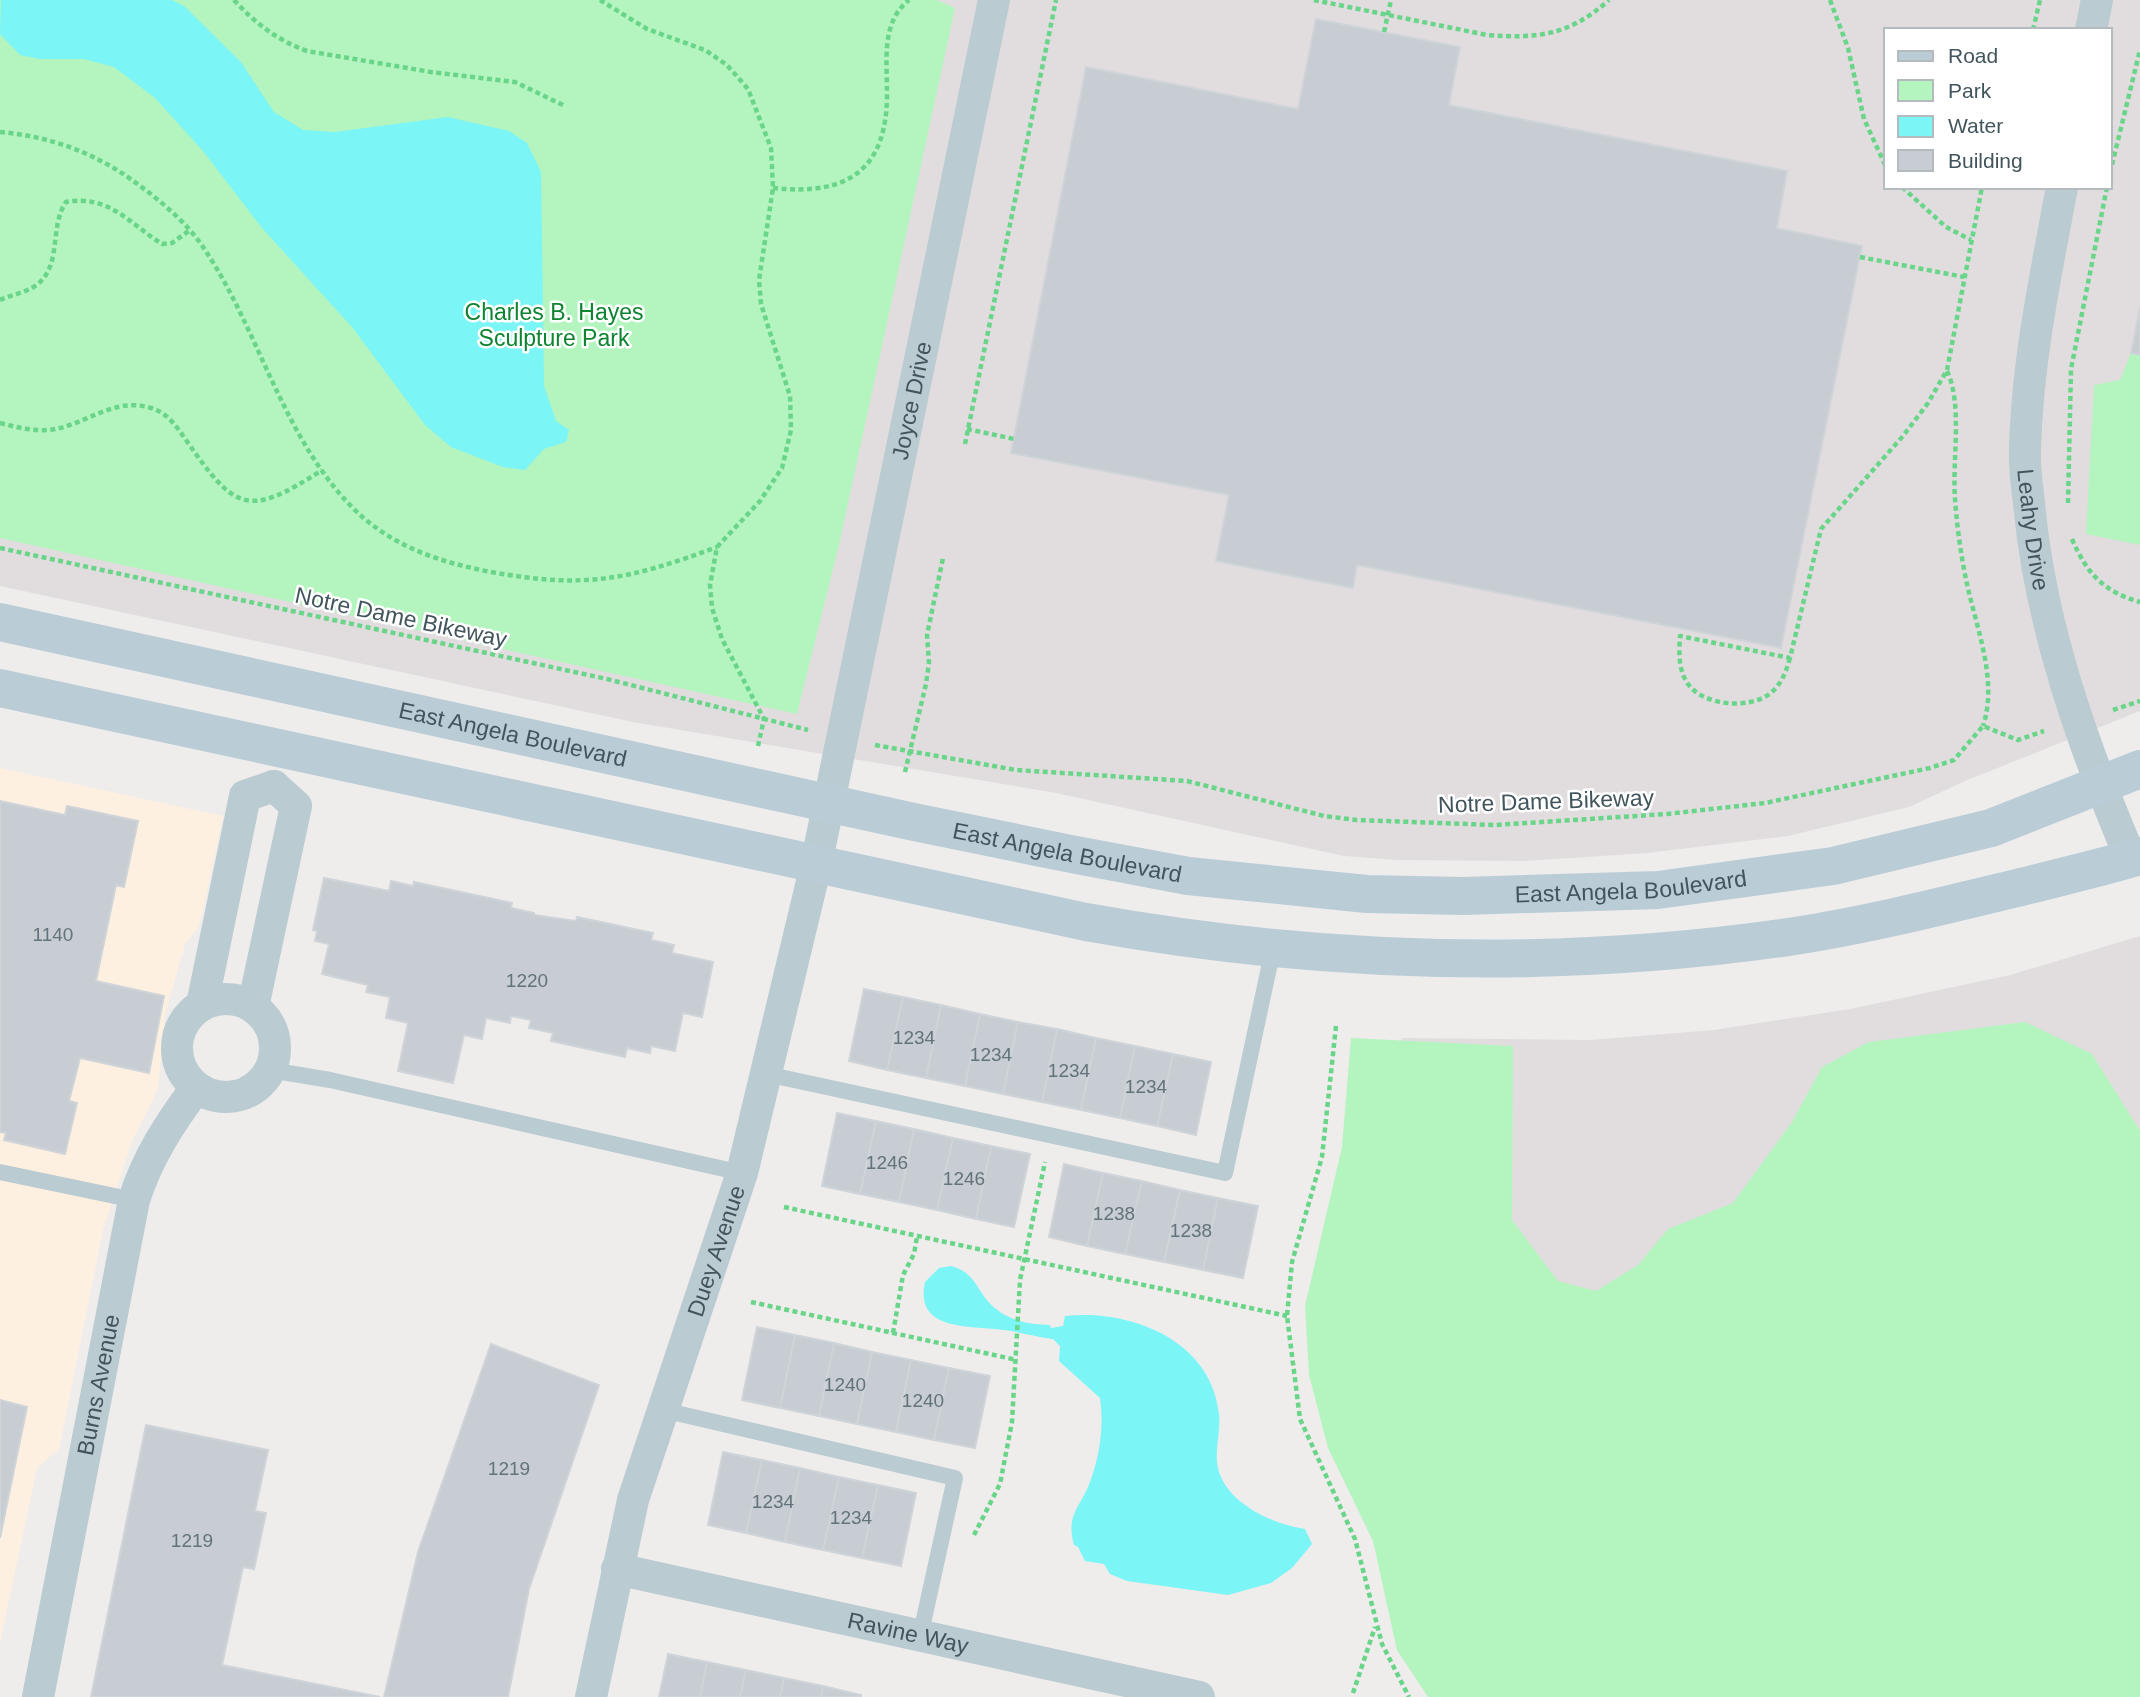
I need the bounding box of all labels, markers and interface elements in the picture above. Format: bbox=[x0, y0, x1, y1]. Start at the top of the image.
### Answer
legend bbox=[1884, 28, 2112, 189]
text: Road bbox=[1948, 44, 1998, 67]
text: Park bbox=[1948, 79, 1992, 102]
text: Water bbox=[1948, 114, 2003, 137]
text: Building bbox=[1948, 149, 2023, 172]
park label: Charles B. Hayes Sculpture Park bbox=[465, 299, 643, 351]
street label: Joyce Drive bbox=[887, 339, 936, 462]
street label: Leahy Drive bbox=[2012, 467, 2055, 593]
street label: Notre Dame Bikeway bbox=[293, 582, 510, 652]
street label: East Angela Boulevard bbox=[396, 697, 629, 772]
street label: Notre Dame Bikeway bbox=[1438, 784, 1655, 818]
street label: East Angela Boulevard bbox=[951, 817, 1184, 888]
street label: East Angela Boulevard bbox=[1514, 865, 1748, 907]
house number: 1140 bbox=[33, 924, 73, 945]
house number: 1220 bbox=[506, 970, 548, 991]
house number: 1234 bbox=[893, 1027, 936, 1048]
house number: 1234 bbox=[970, 1044, 1013, 1065]
house number: 1234 bbox=[1048, 1060, 1091, 1081]
house number: 1234 bbox=[1125, 1076, 1168, 1097]
house number: 1246 bbox=[866, 1152, 908, 1173]
house number: 1246 bbox=[943, 1168, 985, 1189]
street label: Duey Avenue bbox=[682, 1182, 750, 1320]
house number: 1238 bbox=[1093, 1203, 1135, 1224]
house number: 1238 bbox=[1170, 1220, 1212, 1241]
street label: Burns Avenue bbox=[72, 1312, 125, 1457]
house number: 1240 bbox=[824, 1374, 866, 1395]
house number: 1240 bbox=[902, 1390, 944, 1411]
house number: 1219 bbox=[488, 1458, 530, 1479]
house number: 1234 bbox=[752, 1491, 795, 1512]
house number: 1234 bbox=[830, 1507, 873, 1528]
house number: 1219 bbox=[171, 1530, 213, 1551]
street label: Ravine Way bbox=[845, 1607, 971, 1659]

